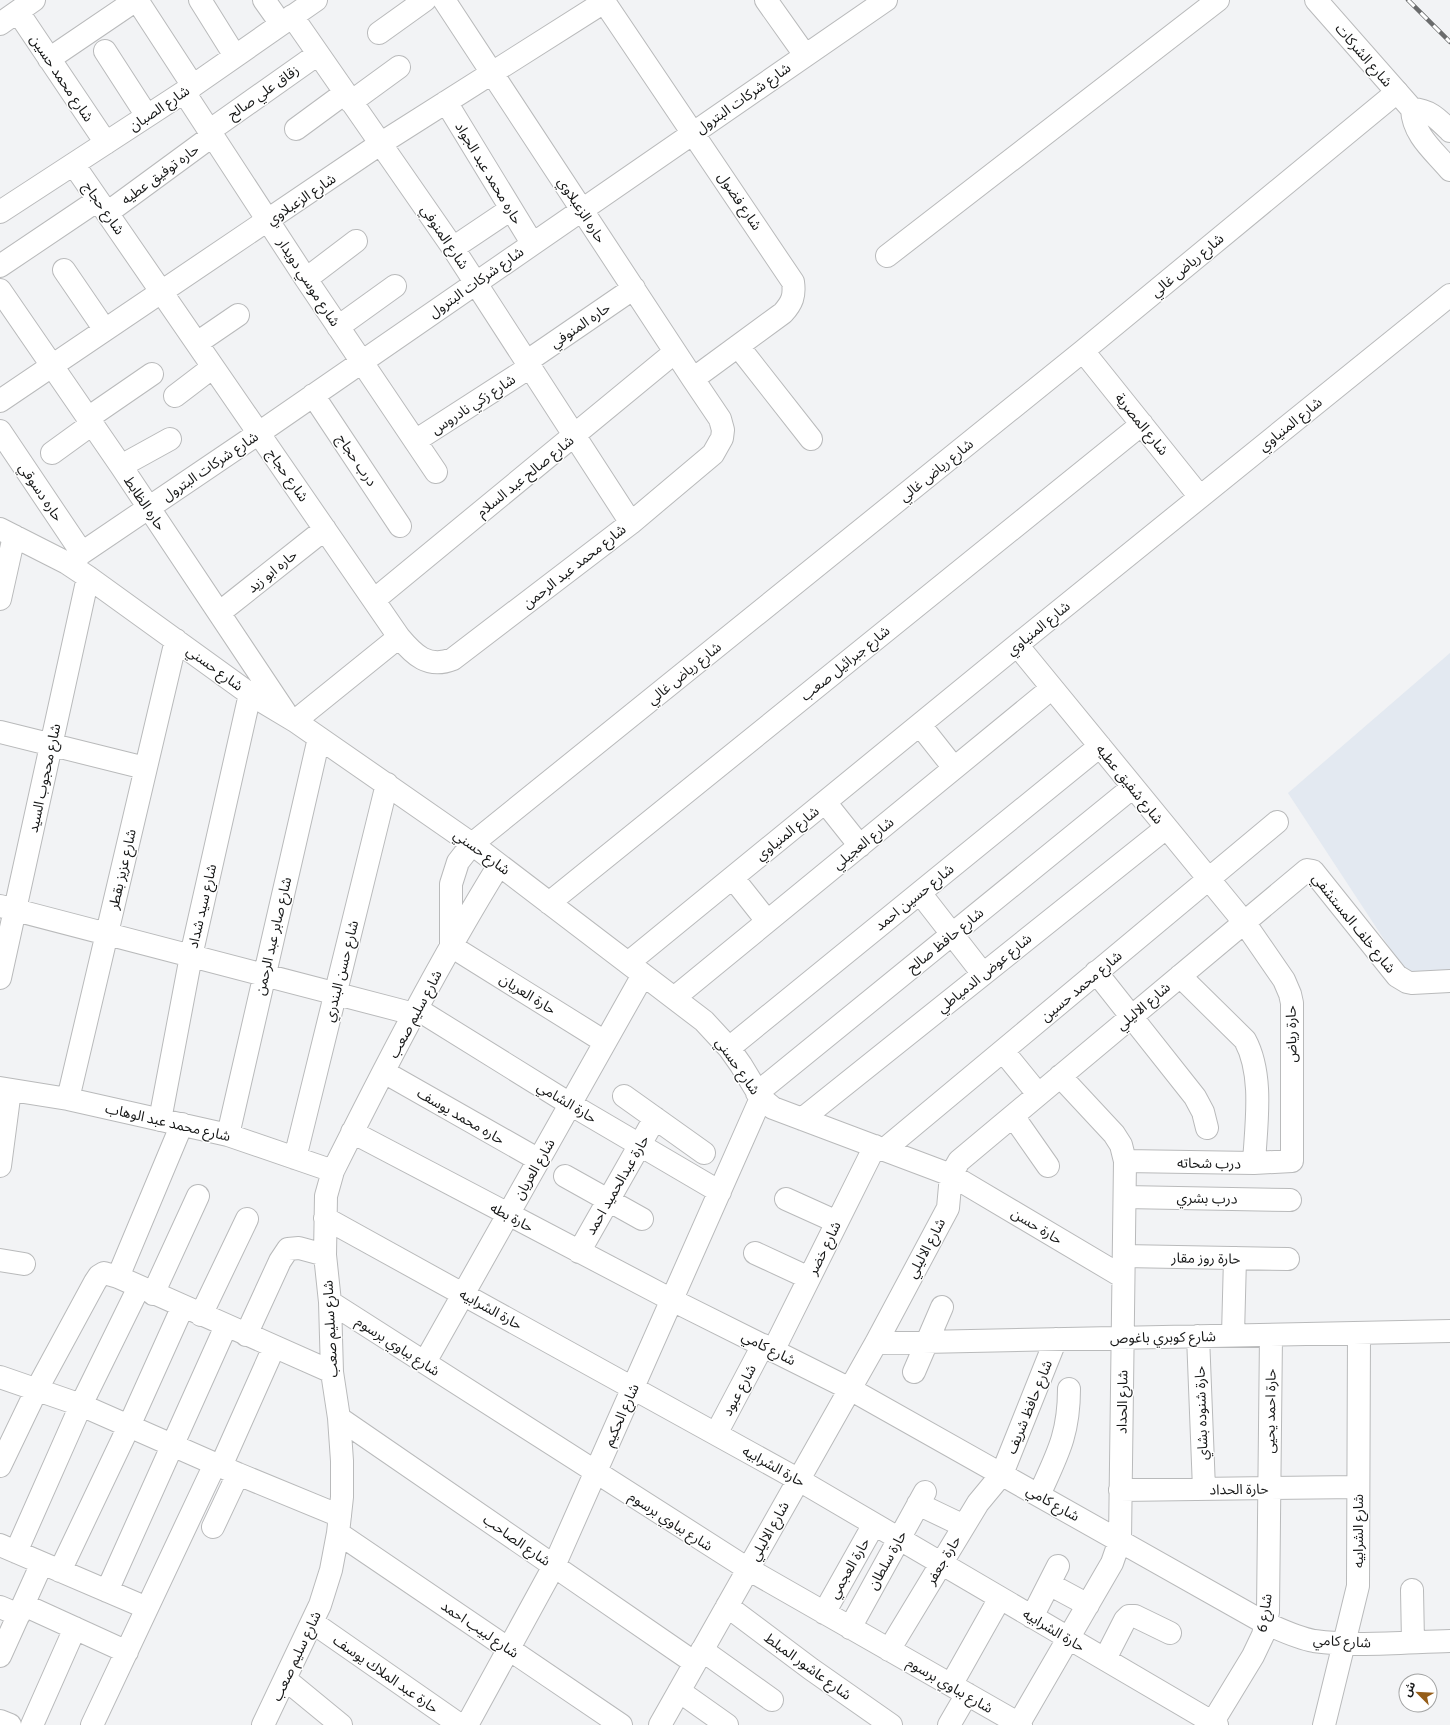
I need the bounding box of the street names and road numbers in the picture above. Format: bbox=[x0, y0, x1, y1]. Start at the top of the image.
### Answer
street label: شارع الشركات bbox=[1330, 21, 1395, 92]
street label: شارع محمد حسين bbox=[25, 32, 96, 126]
street label: شارع شركات البترول bbox=[693, 60, 795, 139]
street label: زقاق علي صالح bbox=[225, 62, 304, 125]
street label: شارع الصبان bbox=[126, 83, 194, 136]
street label: حاره محمد عبد الجواد bbox=[451, 120, 525, 228]
street label: حاره توفيق عطيه bbox=[119, 141, 203, 209]
street label: شارع فضول bbox=[712, 170, 764, 235]
street label: شارع الزعبلاوي bbox=[264, 171, 340, 231]
street label: حاره الزعبلاوي bbox=[552, 175, 608, 248]
street label: شارع حجاج bbox=[78, 179, 127, 239]
street label: شارع المنوفي bbox=[415, 203, 471, 274]
street label: شارع رياض غالي bbox=[1148, 231, 1229, 303]
street label: شارع موسي دويدار bbox=[271, 235, 343, 331]
street label: شارع شركات البترول bbox=[426, 244, 528, 323]
street label: حاره المنوفي bbox=[548, 300, 615, 354]
street label: شارع زكي نادروس bbox=[428, 372, 520, 440]
street label: شارع المصرية bbox=[1110, 390, 1171, 460]
street label: شارع المنياوي bbox=[1256, 394, 1327, 457]
street label: شارع شركات البترول bbox=[160, 429, 263, 506]
street label: درب حجاج bbox=[331, 432, 380, 491]
street label: شارع صالح عبد السلام bbox=[474, 433, 579, 522]
street label: شارع رياض غالي bbox=[897, 436, 978, 507]
street label: شارع حجاج bbox=[262, 446, 311, 506]
street label: حاره دسوقي bbox=[13, 460, 65, 526]
street label: حاره الظابط bbox=[119, 473, 168, 534]
street label: شارع محمد عبد الرحمن bbox=[520, 521, 631, 614]
street label: حاره ابو زيد bbox=[245, 547, 301, 597]
street label: شارع المنياوي bbox=[1004, 598, 1075, 661]
street label: شارع جبرائيل صعب bbox=[798, 623, 895, 706]
street label: شارع رياض غالي bbox=[645, 639, 726, 710]
street label: شارع حسني bbox=[182, 643, 246, 696]
street label: شارع محجوب السيد bbox=[26, 722, 66, 835]
street label: شارع شفيق عطيه bbox=[1091, 742, 1166, 829]
street label: شارع المنياوي bbox=[753, 803, 824, 866]
street label: شارع العجيلي bbox=[830, 814, 899, 875]
street label: شارع عزيز بقطر bbox=[106, 827, 142, 912]
street label: شارع حسني bbox=[449, 827, 513, 880]
street label: شارع حسين احمد bbox=[872, 861, 958, 936]
street label: شارع سيد شداد bbox=[186, 863, 222, 950]
street label: شارع خلف المستشفي bbox=[1307, 871, 1398, 978]
street label: شارع صابر عبد الرحمن bbox=[253, 875, 297, 997]
street label: شارع حافظ صالح bbox=[904, 905, 988, 978]
street label: شارع حسن البندري bbox=[322, 919, 365, 1024]
street label: شارع عوض الدمياطي bbox=[934, 931, 1036, 1018]
street label: شارع محمد حسين bbox=[1038, 948, 1127, 1027]
street label: شارع سليم صعب bbox=[386, 968, 448, 1062]
street label: حارة العريان bbox=[496, 971, 558, 1019]
street label: شارع الاليلي bbox=[1113, 980, 1175, 1036]
street label: حارة رياض bbox=[1284, 1005, 1301, 1063]
street label: شارع حسني bbox=[710, 1035, 763, 1099]
street label: حارة الشامي bbox=[533, 1079, 599, 1129]
street label: حاره محمد يوسف bbox=[414, 1085, 507, 1149]
street label: شارع محمد عبد الوهاب bbox=[103, 1101, 232, 1147]
street label: حارة عبدالحميد احمد bbox=[583, 1133, 654, 1239]
street label: شارع العريان bbox=[511, 1136, 560, 1204]
street label: درب شحاته bbox=[1177, 1155, 1241, 1174]
street label: درب بشري bbox=[1176, 1190, 1238, 1210]
street label: حارة بطه bbox=[487, 1200, 536, 1237]
street label: حارة حسن bbox=[1008, 1206, 1065, 1249]
street label: شارع الاليلي bbox=[904, 1216, 951, 1282]
street label: شارع خضر bbox=[805, 1219, 847, 1280]
street label: حارة روز مقار bbox=[1170, 1250, 1241, 1269]
street label: شارع سليم صعب bbox=[320, 1280, 344, 1378]
street label: حارة الشرابيه bbox=[456, 1286, 525, 1334]
street label: شارع بباوي برسوم bbox=[351, 1314, 442, 1382]
street label: شارع كامي bbox=[738, 1329, 798, 1371]
street label: شارع كوبري باغوص bbox=[1110, 1329, 1216, 1349]
street label: شارع حافظ شريف bbox=[1004, 1358, 1058, 1457]
street label: شارع عبود bbox=[720, 1362, 762, 1420]
street label: حارة شنوده بشاي bbox=[1192, 1366, 1214, 1460]
street label: حارة احمد يحيى bbox=[1262, 1368, 1281, 1454]
street label: شارع الحداد bbox=[1114, 1370, 1134, 1434]
street label: شارع الحكيم bbox=[601, 1382, 645, 1450]
street label: حارة الشرابيه bbox=[739, 1443, 808, 1491]
street label: حارة الحداد bbox=[1209, 1481, 1269, 1500]
street label: شارع كامي bbox=[1022, 1483, 1082, 1527]
street label: شارع بباوي برسوم bbox=[624, 1489, 715, 1557]
street label: شارع الشرابيه bbox=[1351, 1494, 1369, 1568]
street label: شارع الاليلي bbox=[747, 1499, 795, 1565]
street label: شارع الصاحب bbox=[479, 1512, 553, 1572]
street label: حارة سلطان bbox=[865, 1528, 911, 1593]
street label: حارة جعفر bbox=[923, 1533, 965, 1589]
street label: حارة العجمي bbox=[826, 1535, 876, 1603]
street label: شارع 6 bbox=[1254, 1593, 1278, 1634]
street label: شارع لبيب احمد bbox=[437, 1598, 521, 1663]
street label: حارة الشرابيه bbox=[1019, 1606, 1087, 1656]
street label: شارع سليم صعب bbox=[269, 1609, 327, 1705]
street label: شارع عاشور المبلط bbox=[760, 1630, 854, 1705]
street label: شارع كامي bbox=[1312, 1632, 1371, 1654]
street label: حارة عبد الملاك يوسف bbox=[329, 1633, 441, 1718]
street label: شارع بباوي برسوم bbox=[903, 1655, 995, 1719]

